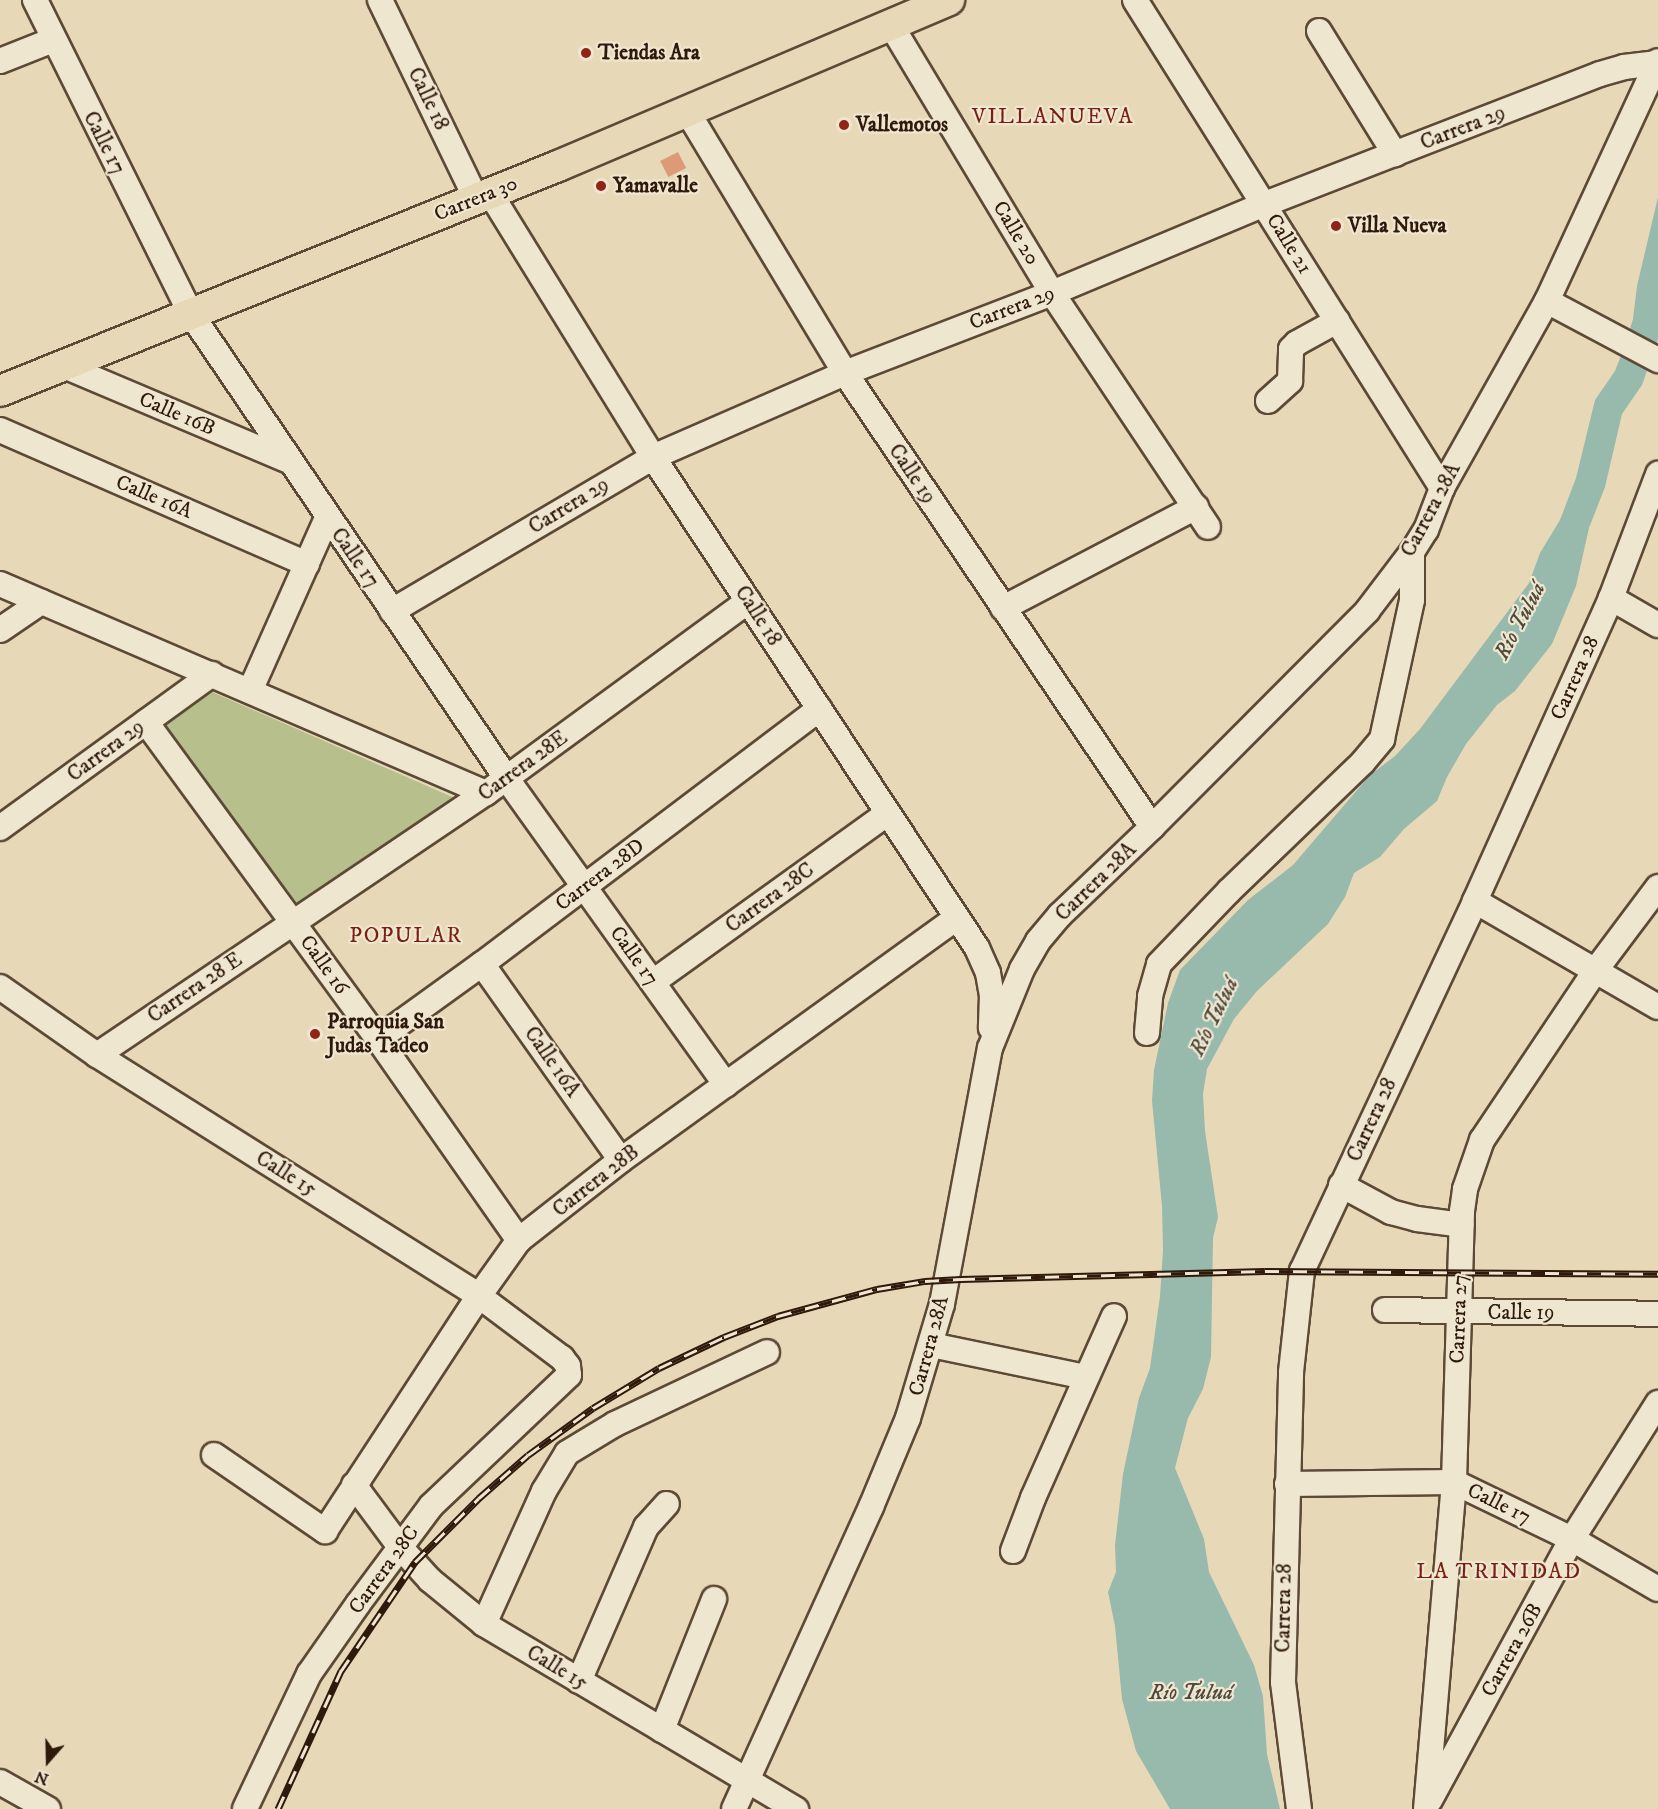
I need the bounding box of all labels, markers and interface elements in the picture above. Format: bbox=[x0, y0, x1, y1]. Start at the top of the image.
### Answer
place label: Tiendas Ara bbox=[598, 40, 700, 66]
marker: Tiendas Ara bbox=[579, 46, 593, 60]
street label: Calle 18 bbox=[402, 63, 454, 135]
street label: Carrera 29 bbox=[1417, 100, 1509, 156]
district label: VILLANUEVA bbox=[972, 104, 1134, 130]
street label: Calle 17 bbox=[77, 107, 131, 179]
place label: Vallemotos bbox=[856, 112, 948, 138]
marker: Vallemotos bbox=[837, 118, 851, 132]
street label: Carrera 30 bbox=[431, 171, 521, 227]
place label: Yamavalle bbox=[613, 173, 698, 199]
marker: Yamavalle bbox=[594, 179, 608, 193]
street label: Calle 20 bbox=[987, 196, 1045, 270]
street label: Calle 21 bbox=[1261, 209, 1317, 279]
place label: Villa Nueva bbox=[1348, 213, 1446, 239]
marker: Villa Nueva bbox=[1329, 219, 1343, 233]
street label: Carrera 29 bbox=[966, 280, 1058, 336]
street label: Calle 16B bbox=[135, 387, 219, 441]
street label: Calle 19 bbox=[883, 439, 941, 509]
street label: Carrera 28A bbox=[1396, 459, 1466, 561]
street label: Calle 16A bbox=[112, 470, 196, 524]
street label: Carrera 29 bbox=[524, 472, 614, 540]
street label: Calle 17 bbox=[325, 523, 385, 593]
water label: Río Tuluá bbox=[1489, 578, 1551, 664]
street label: Calle 18 bbox=[729, 581, 787, 651]
street label: Carrera 28 bbox=[1545, 632, 1605, 724]
street label: Carrera 29 bbox=[62, 715, 150, 787]
street label: Carrera 28E bbox=[473, 725, 573, 807]
street label: Carrera 28D bbox=[551, 833, 649, 917]
street label: Carrera 28A bbox=[1050, 837, 1142, 927]
street label: Carrera 28C bbox=[721, 857, 819, 939]
street label: Calle 17 bbox=[604, 921, 664, 991]
district label: POPULAR bbox=[349, 923, 463, 949]
street label: Calle 16 bbox=[294, 930, 354, 1000]
street label: Carrera 28 E bbox=[143, 947, 247, 1029]
water label: Río Tuluá bbox=[1184, 974, 1244, 1060]
place label: Parroquia San Judas Tadeo bbox=[327, 1009, 444, 1059]
street label: Calle 16A bbox=[519, 1022, 585, 1102]
marker: Parroquia San Judas Tadeo bbox=[308, 1027, 322, 1041]
street label: Carrera 28 bbox=[1342, 1074, 1402, 1166]
street label: Carrera 28B bbox=[548, 1140, 644, 1222]
street label: Calle 15 bbox=[251, 1146, 321, 1202]
street label: Carrera 27 bbox=[1445, 1274, 1473, 1364]
street label: Carrera 28A bbox=[904, 1293, 954, 1399]
street label: Calle 19 bbox=[1488, 1300, 1554, 1326]
street label: Calle 17 bbox=[1463, 1478, 1535, 1530]
street label: Carrera 28C bbox=[343, 1521, 425, 1619]
district label: LA TRINIDAD bbox=[1416, 1559, 1582, 1585]
street label: Carrera 28 bbox=[1271, 1563, 1297, 1653]
street label: Carrera 26B bbox=[1476, 1599, 1548, 1701]
street label: Calle 15 bbox=[522, 1640, 592, 1696]
water label: Río Tuluá bbox=[1149, 1680, 1233, 1706]
north arrow bbox=[18, 1731, 78, 1791]
text: N bbox=[32, 1766, 51, 1790]

